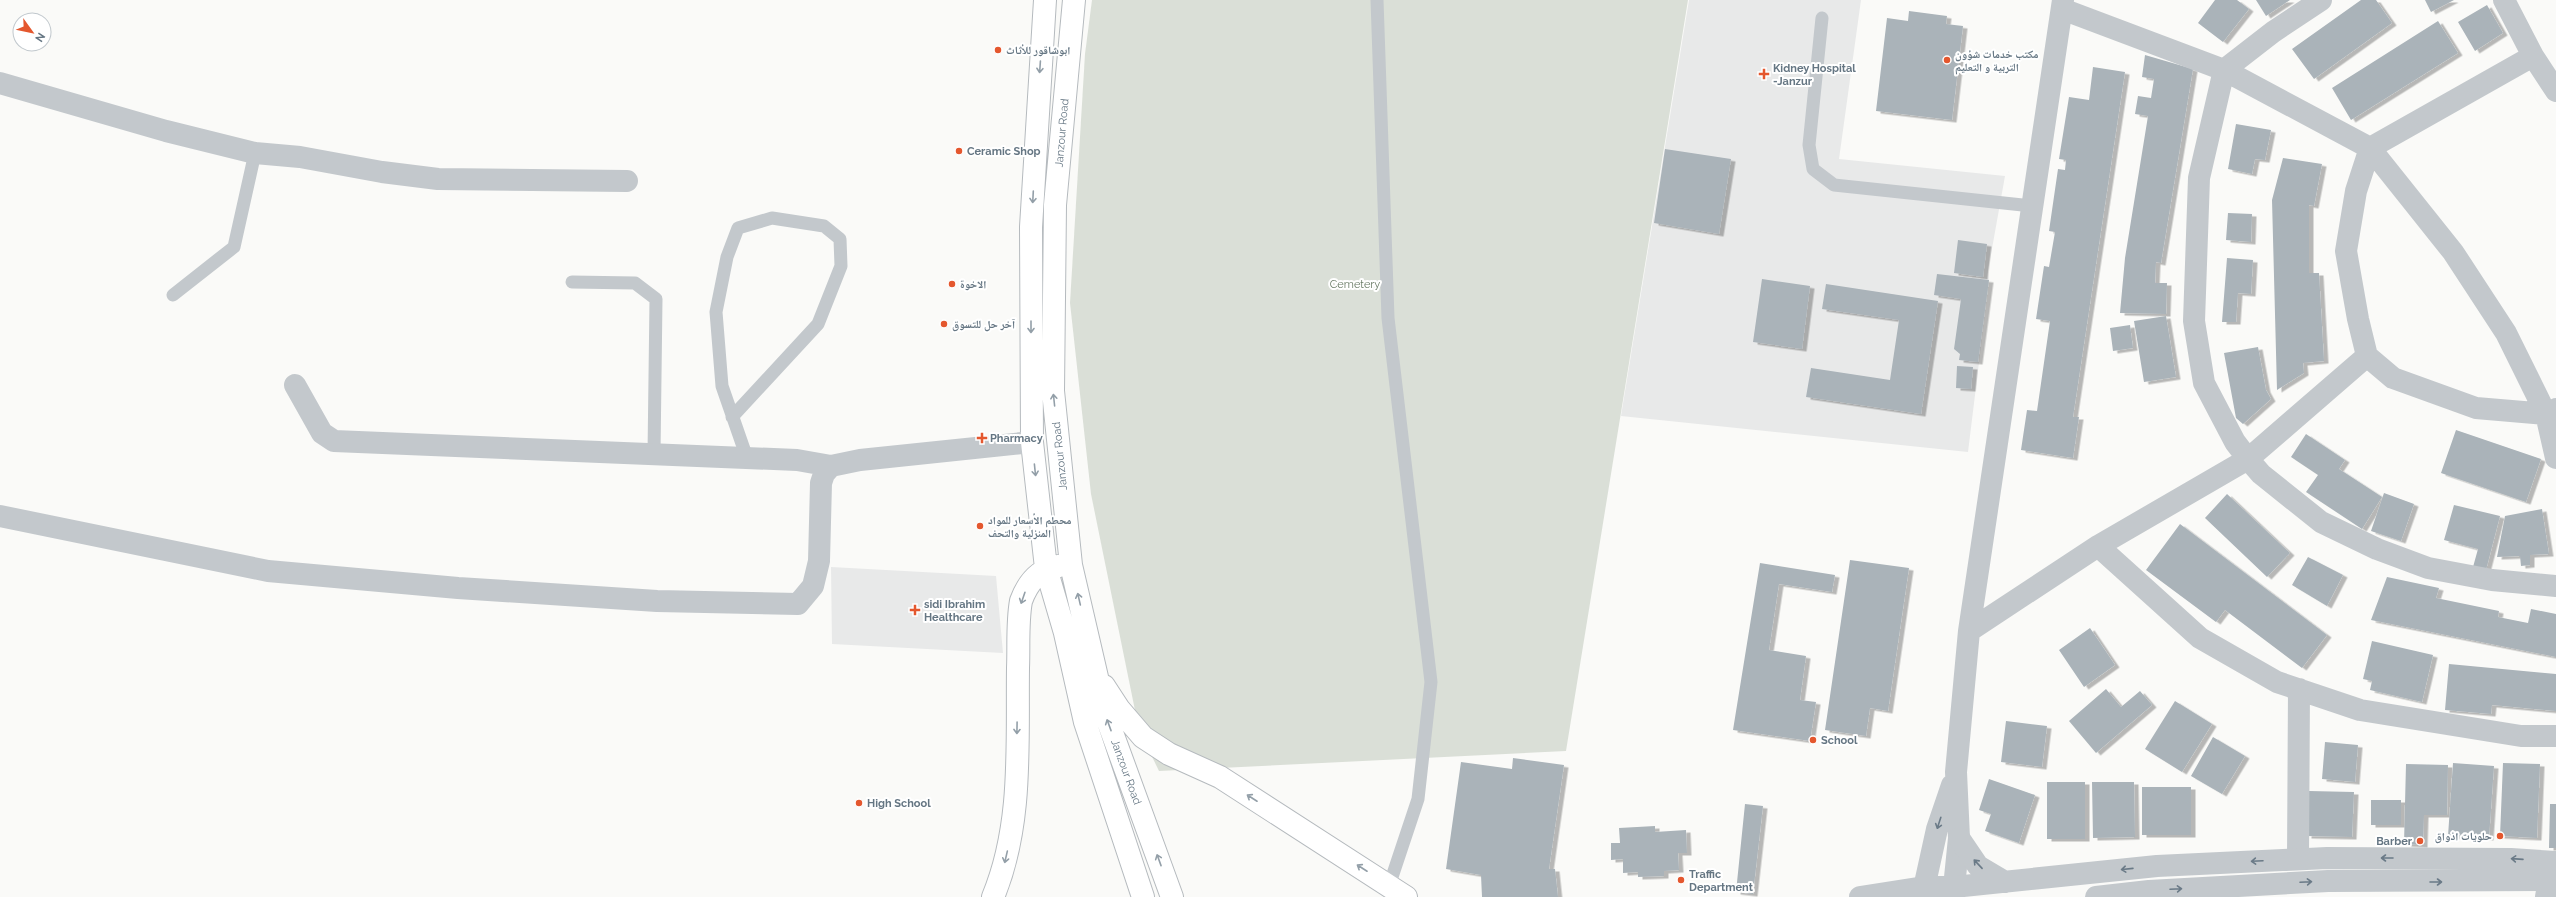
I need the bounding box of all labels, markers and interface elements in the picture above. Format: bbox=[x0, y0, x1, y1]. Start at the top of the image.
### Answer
north arrow bbox=[12, 12, 52, 52]
text: N bbox=[32, 30, 48, 44]
place label: ابوشاقور للأثاث bbox=[1006, 44, 1070, 57]
marker: ابوشاقور للأثاث bbox=[993, 45, 1003, 55]
place label: مكتب خدمات شؤون التربية و التعليم bbox=[1955, 48, 2038, 75]
marker: مكتب خدمات شؤون التربية و التعليم bbox=[1942, 55, 1952, 65]
one-way arrow bbox=[1037, 60, 1044, 73]
place label: Kidney Hospital -Janzur bbox=[1773, 62, 1856, 88]
marker: Kidney Hospital -Janzur bbox=[1758, 68, 1770, 80]
street label: Janzour Road bbox=[1053, 98, 1071, 168]
place label: Ceramic Shop bbox=[967, 145, 1041, 158]
marker: Ceramic Shop bbox=[954, 146, 964, 156]
one-way arrow bbox=[1029, 190, 1036, 203]
place label: الاخوة bbox=[960, 278, 986, 291]
park label: Cemetery bbox=[1330, 278, 1380, 291]
marker: الاخوة bbox=[947, 279, 957, 289]
place label: آخر حل للتسوق bbox=[952, 318, 1015, 332]
marker: آخر حل للتسوق bbox=[939, 319, 949, 329]
one-way arrow bbox=[1027, 320, 1035, 333]
one-way arrow bbox=[1051, 394, 1058, 407]
street label: Janzour Road bbox=[1050, 421, 1070, 491]
place label: Pharmacy bbox=[990, 432, 1043, 445]
marker: Pharmacy bbox=[977, 433, 987, 443]
one-way arrow bbox=[1032, 463, 1039, 476]
place label: محطم الأسعار للمواد المنزلية والتحف bbox=[988, 513, 1072, 540]
marker: محطم الأسعار للمواد المنزلية والتحف bbox=[975, 521, 985, 531]
one-way arrow bbox=[1018, 592, 1026, 604]
one-way arrow bbox=[1075, 592, 1082, 605]
place label: sidi Ibrahim Healthcare bbox=[924, 598, 985, 624]
marker: sidi Ibrahim Healthcare bbox=[909, 604, 921, 616]
one-way arrow bbox=[1105, 719, 1113, 731]
one-way arrow bbox=[1013, 721, 1021, 734]
place label: School bbox=[1821, 734, 1858, 747]
marker: School bbox=[1808, 735, 1818, 745]
street label: Janzour Road bbox=[1108, 737, 1144, 807]
one-way arrow bbox=[1247, 794, 1258, 802]
place label: High School bbox=[867, 797, 931, 810]
marker: High School bbox=[854, 798, 864, 808]
one-way arrow bbox=[1935, 816, 1942, 829]
place label: حلويات اذواق bbox=[2435, 830, 2492, 844]
marker: حلويات اذواق bbox=[2495, 831, 2505, 841]
place label: Barber bbox=[2376, 835, 2413, 848]
marker: Barber bbox=[2415, 836, 2425, 846]
one-way arrow bbox=[1002, 850, 1010, 863]
one-way arrow bbox=[2381, 854, 2394, 862]
one-way arrow bbox=[1154, 855, 1162, 867]
one-way arrow bbox=[2511, 856, 2524, 863]
one-way arrow bbox=[2251, 857, 2264, 864]
one-way arrow bbox=[1974, 859, 1983, 869]
one-way arrow bbox=[1356, 864, 1368, 872]
one-way arrow bbox=[2121, 865, 2134, 873]
place label: Traffic Department bbox=[1689, 868, 1754, 894]
marker: Traffic Department bbox=[1676, 875, 1686, 885]
one-way arrow bbox=[2429, 878, 2442, 886]
one-way arrow bbox=[2299, 879, 2312, 886]
one-way arrow bbox=[2169, 886, 2182, 893]

